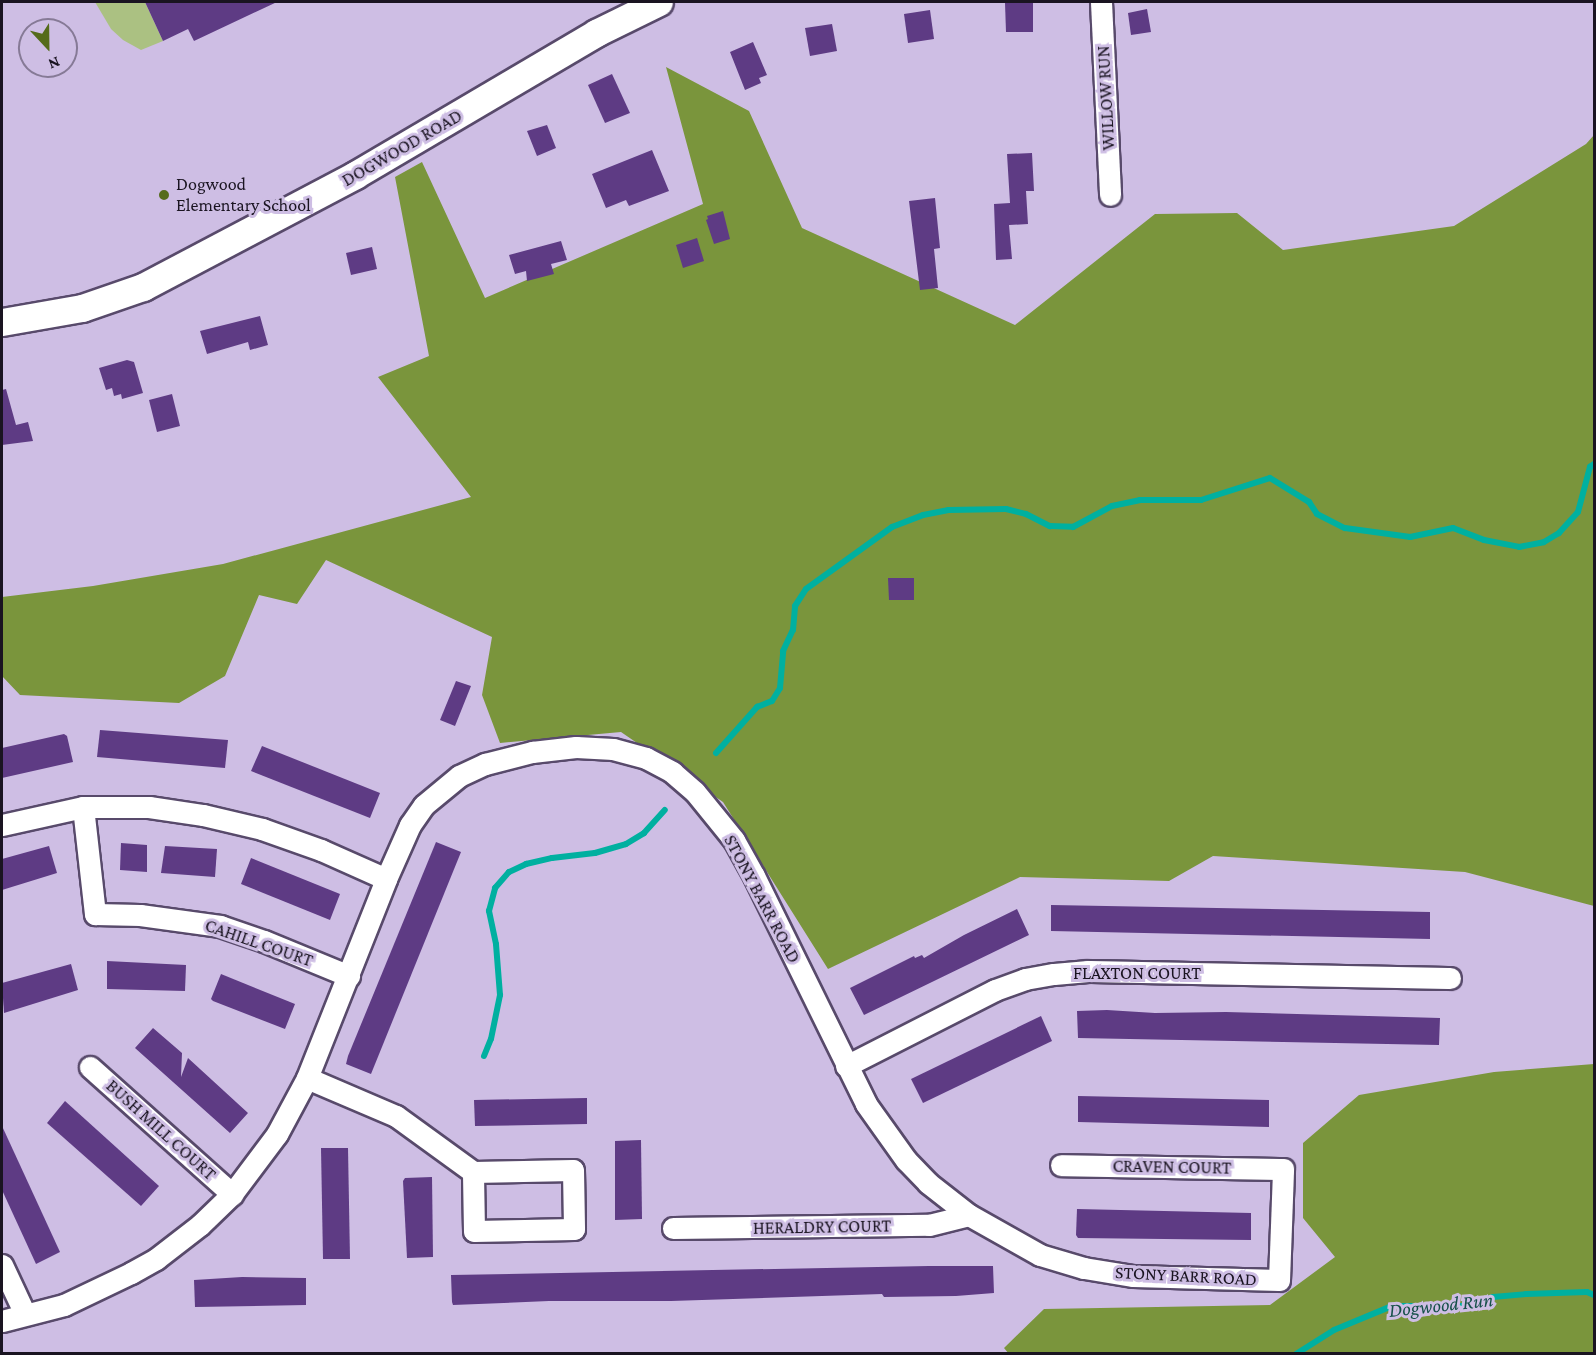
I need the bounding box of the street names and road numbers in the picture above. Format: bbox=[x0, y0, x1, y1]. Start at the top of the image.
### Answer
street label: WILLOW RUN bbox=[1092, 45, 1120, 151]
street label: DOGWOOD ROAD bbox=[338, 105, 466, 191]
street label: STONY BARR ROAD bbox=[719, 831, 805, 967]
street label: CAHILL COURT bbox=[202, 914, 316, 972]
street label: FLAXTON COURT bbox=[1073, 962, 1201, 984]
street label: BUSH MILL COURT bbox=[102, 1075, 220, 1185]
street label: CRAVEN COURT bbox=[1112, 1155, 1232, 1179]
street label: HERALDRY COURT bbox=[753, 1215, 891, 1239]
street label: STONY BARR ROAD bbox=[1115, 1262, 1257, 1290]

